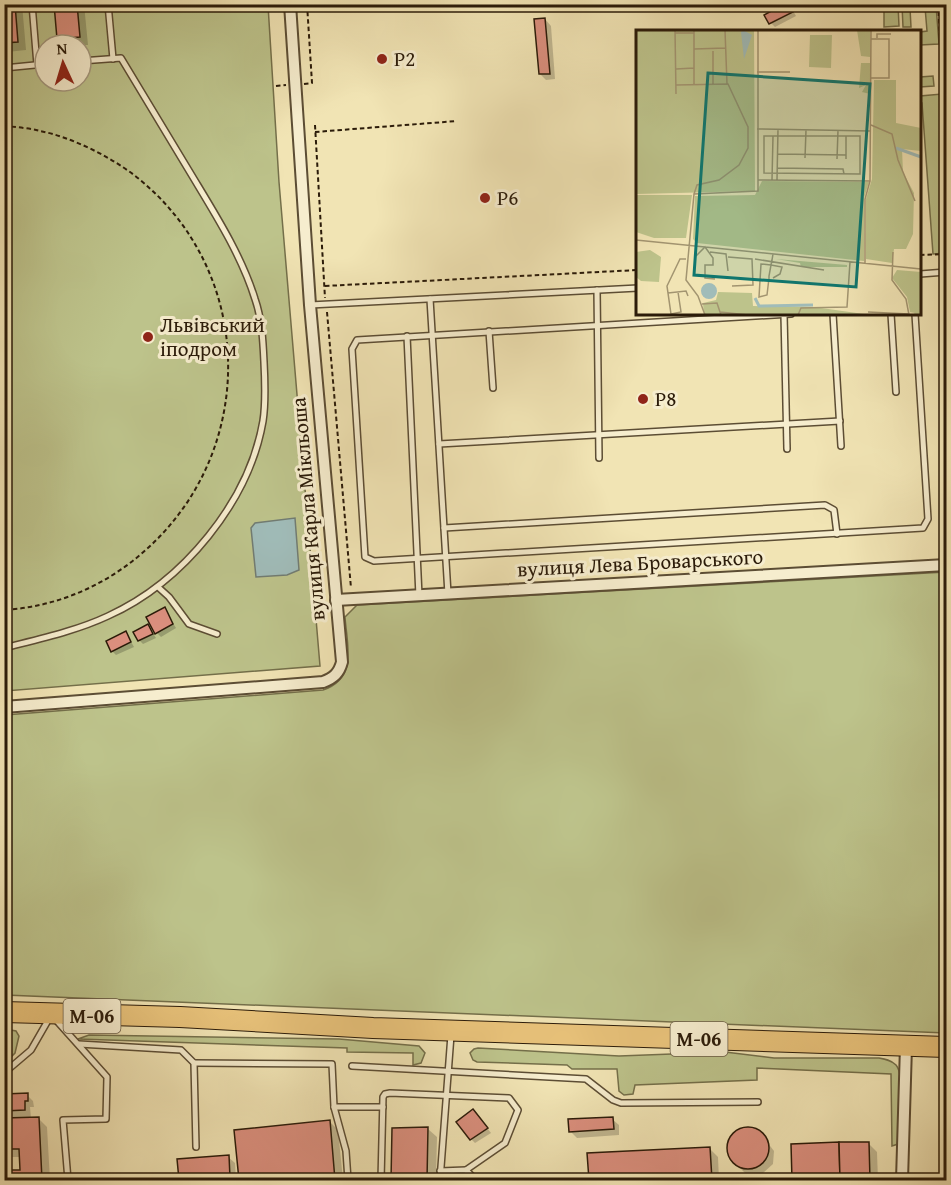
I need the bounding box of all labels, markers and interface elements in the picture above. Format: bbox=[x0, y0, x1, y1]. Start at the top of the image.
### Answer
inset map bbox=[636, 30, 921, 315]
north arrow bbox=[33, 33, 93, 93]
text: N bbox=[56, 36, 68, 60]
place label: P2 bbox=[394, 43, 415, 74]
marker: P2 bbox=[375, 52, 389, 66]
place label: P6 bbox=[497, 182, 518, 213]
marker: P6 bbox=[478, 191, 492, 205]
place label: Львівський іподром bbox=[160, 309, 265, 364]
marker: Львівський іподром bbox=[141, 330, 155, 344]
place label: P8 bbox=[655, 383, 676, 414]
marker: P8 bbox=[636, 392, 650, 406]
street label: вулиця Карла Мікльоша bbox=[282, 396, 333, 622]
street label: вулиця Лева Броварського bbox=[516, 541, 764, 584]
road number: М-06 bbox=[64, 999, 121, 1033]
road number: М-06 bbox=[670, 1022, 728, 1056]

